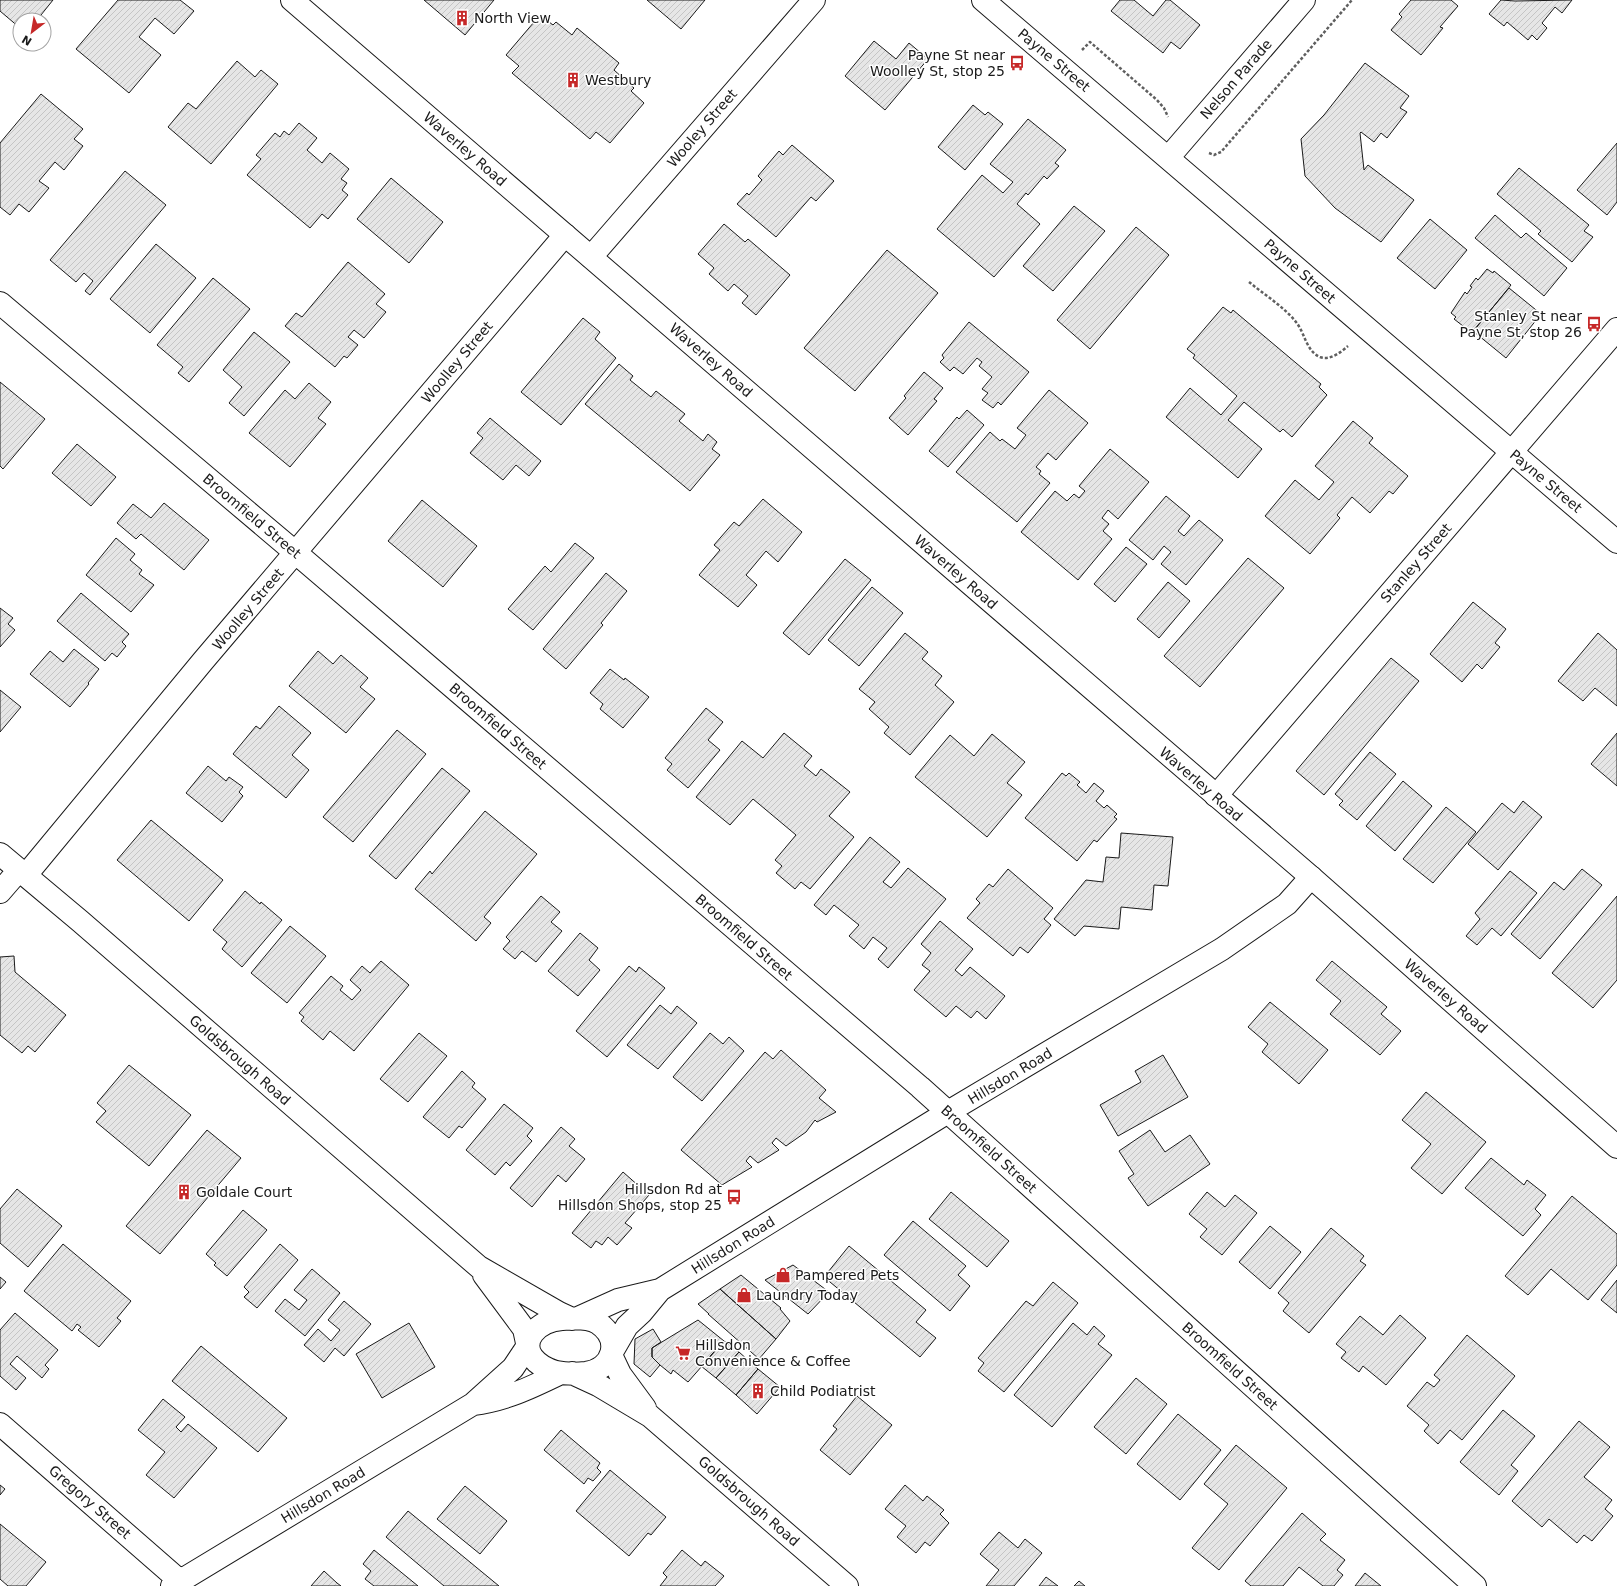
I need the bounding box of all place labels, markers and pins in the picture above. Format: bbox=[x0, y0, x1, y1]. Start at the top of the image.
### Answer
building icon: North View bbox=[453, 9, 471, 27]
place label: North View bbox=[474, 10, 551, 26]
place label: Payne St near Woolley St, stop 25 bbox=[870, 47, 1005, 79]
bus stop icon: Payne St near Woolley St, stop 25 bbox=[1008, 54, 1026, 72]
building icon: Westbury bbox=[564, 71, 582, 89]
place label: Westbury bbox=[585, 72, 651, 88]
place label: Stanley St near Payne St, stop 26 bbox=[1460, 308, 1582, 340]
bus stop icon: Stanley St near Payne St, stop 26 bbox=[1585, 315, 1603, 333]
place label: Hillsdon Rd at Hillsdon Shops, stop 25 bbox=[558, 1181, 723, 1213]
building icon: Goldale Court bbox=[175, 1183, 193, 1201]
place label: Goldale Court bbox=[196, 1184, 293, 1200]
bus stop icon: Hillsdon Rd at Hillsdon Shops, stop 25 bbox=[725, 1188, 743, 1206]
shop icon: Pampered Pets bbox=[774, 1266, 792, 1284]
place label: Pampered Pets bbox=[795, 1267, 899, 1283]
shop icon: Laundry Today bbox=[735, 1286, 753, 1304]
place label: Laundry Today bbox=[756, 1287, 858, 1303]
place label: Hillsdon Convenience & Coffee bbox=[695, 1337, 851, 1369]
supermarket icon: Hillsdon Convenience & Coffee bbox=[674, 1344, 692, 1362]
building icon: Child Podiatrist bbox=[749, 1382, 767, 1400]
place label: Child Podiatrist bbox=[770, 1383, 876, 1399]

